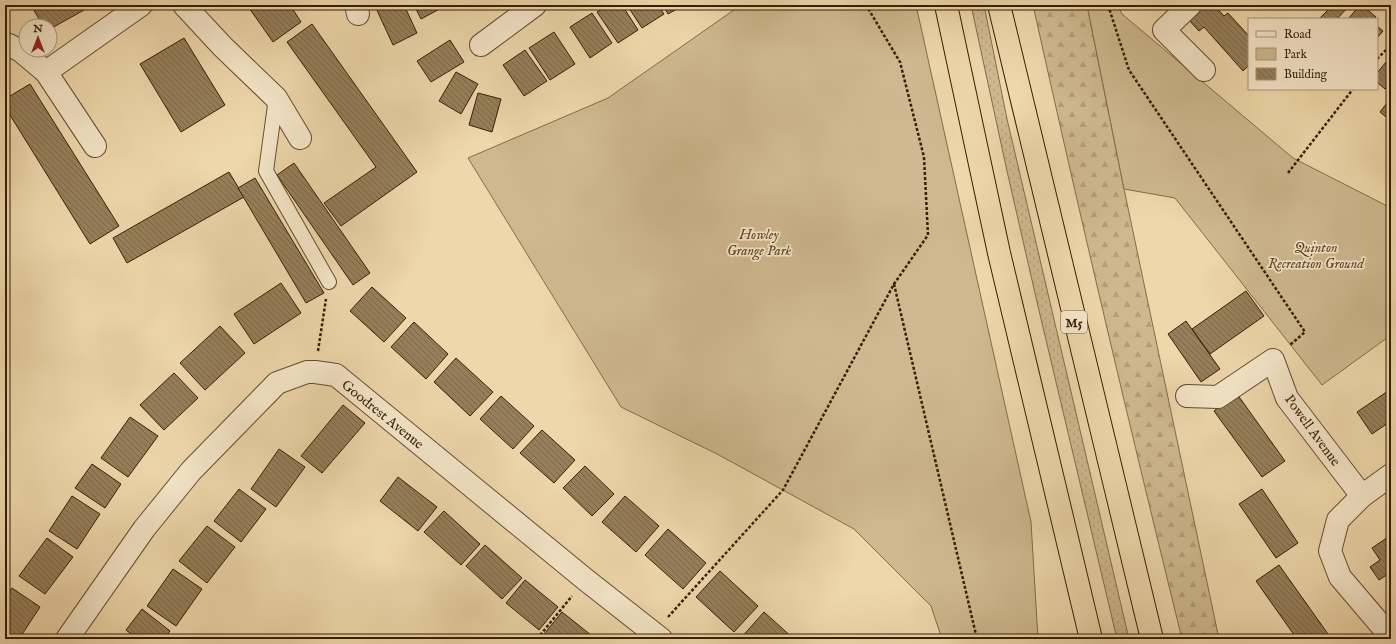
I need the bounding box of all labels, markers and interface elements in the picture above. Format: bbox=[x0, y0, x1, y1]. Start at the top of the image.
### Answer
north arrow bbox=[18, 18, 58, 58]
legend bbox=[1248, 18, 1378, 90]
text: N bbox=[32, 22, 43, 36]
text: Road bbox=[1284, 27, 1312, 42]
text: Park bbox=[1284, 47, 1307, 62]
text: Building bbox=[1284, 67, 1328, 82]
park label: Howley Grange Park bbox=[727, 226, 791, 261]
park label: Quinton Recreation Ground bbox=[1268, 239, 1365, 273]
road number: M5 bbox=[1061, 311, 1087, 333]
street label: Goodrest Avenue bbox=[338, 376, 428, 454]
street label: Powell Avenue bbox=[1280, 391, 1345, 470]

